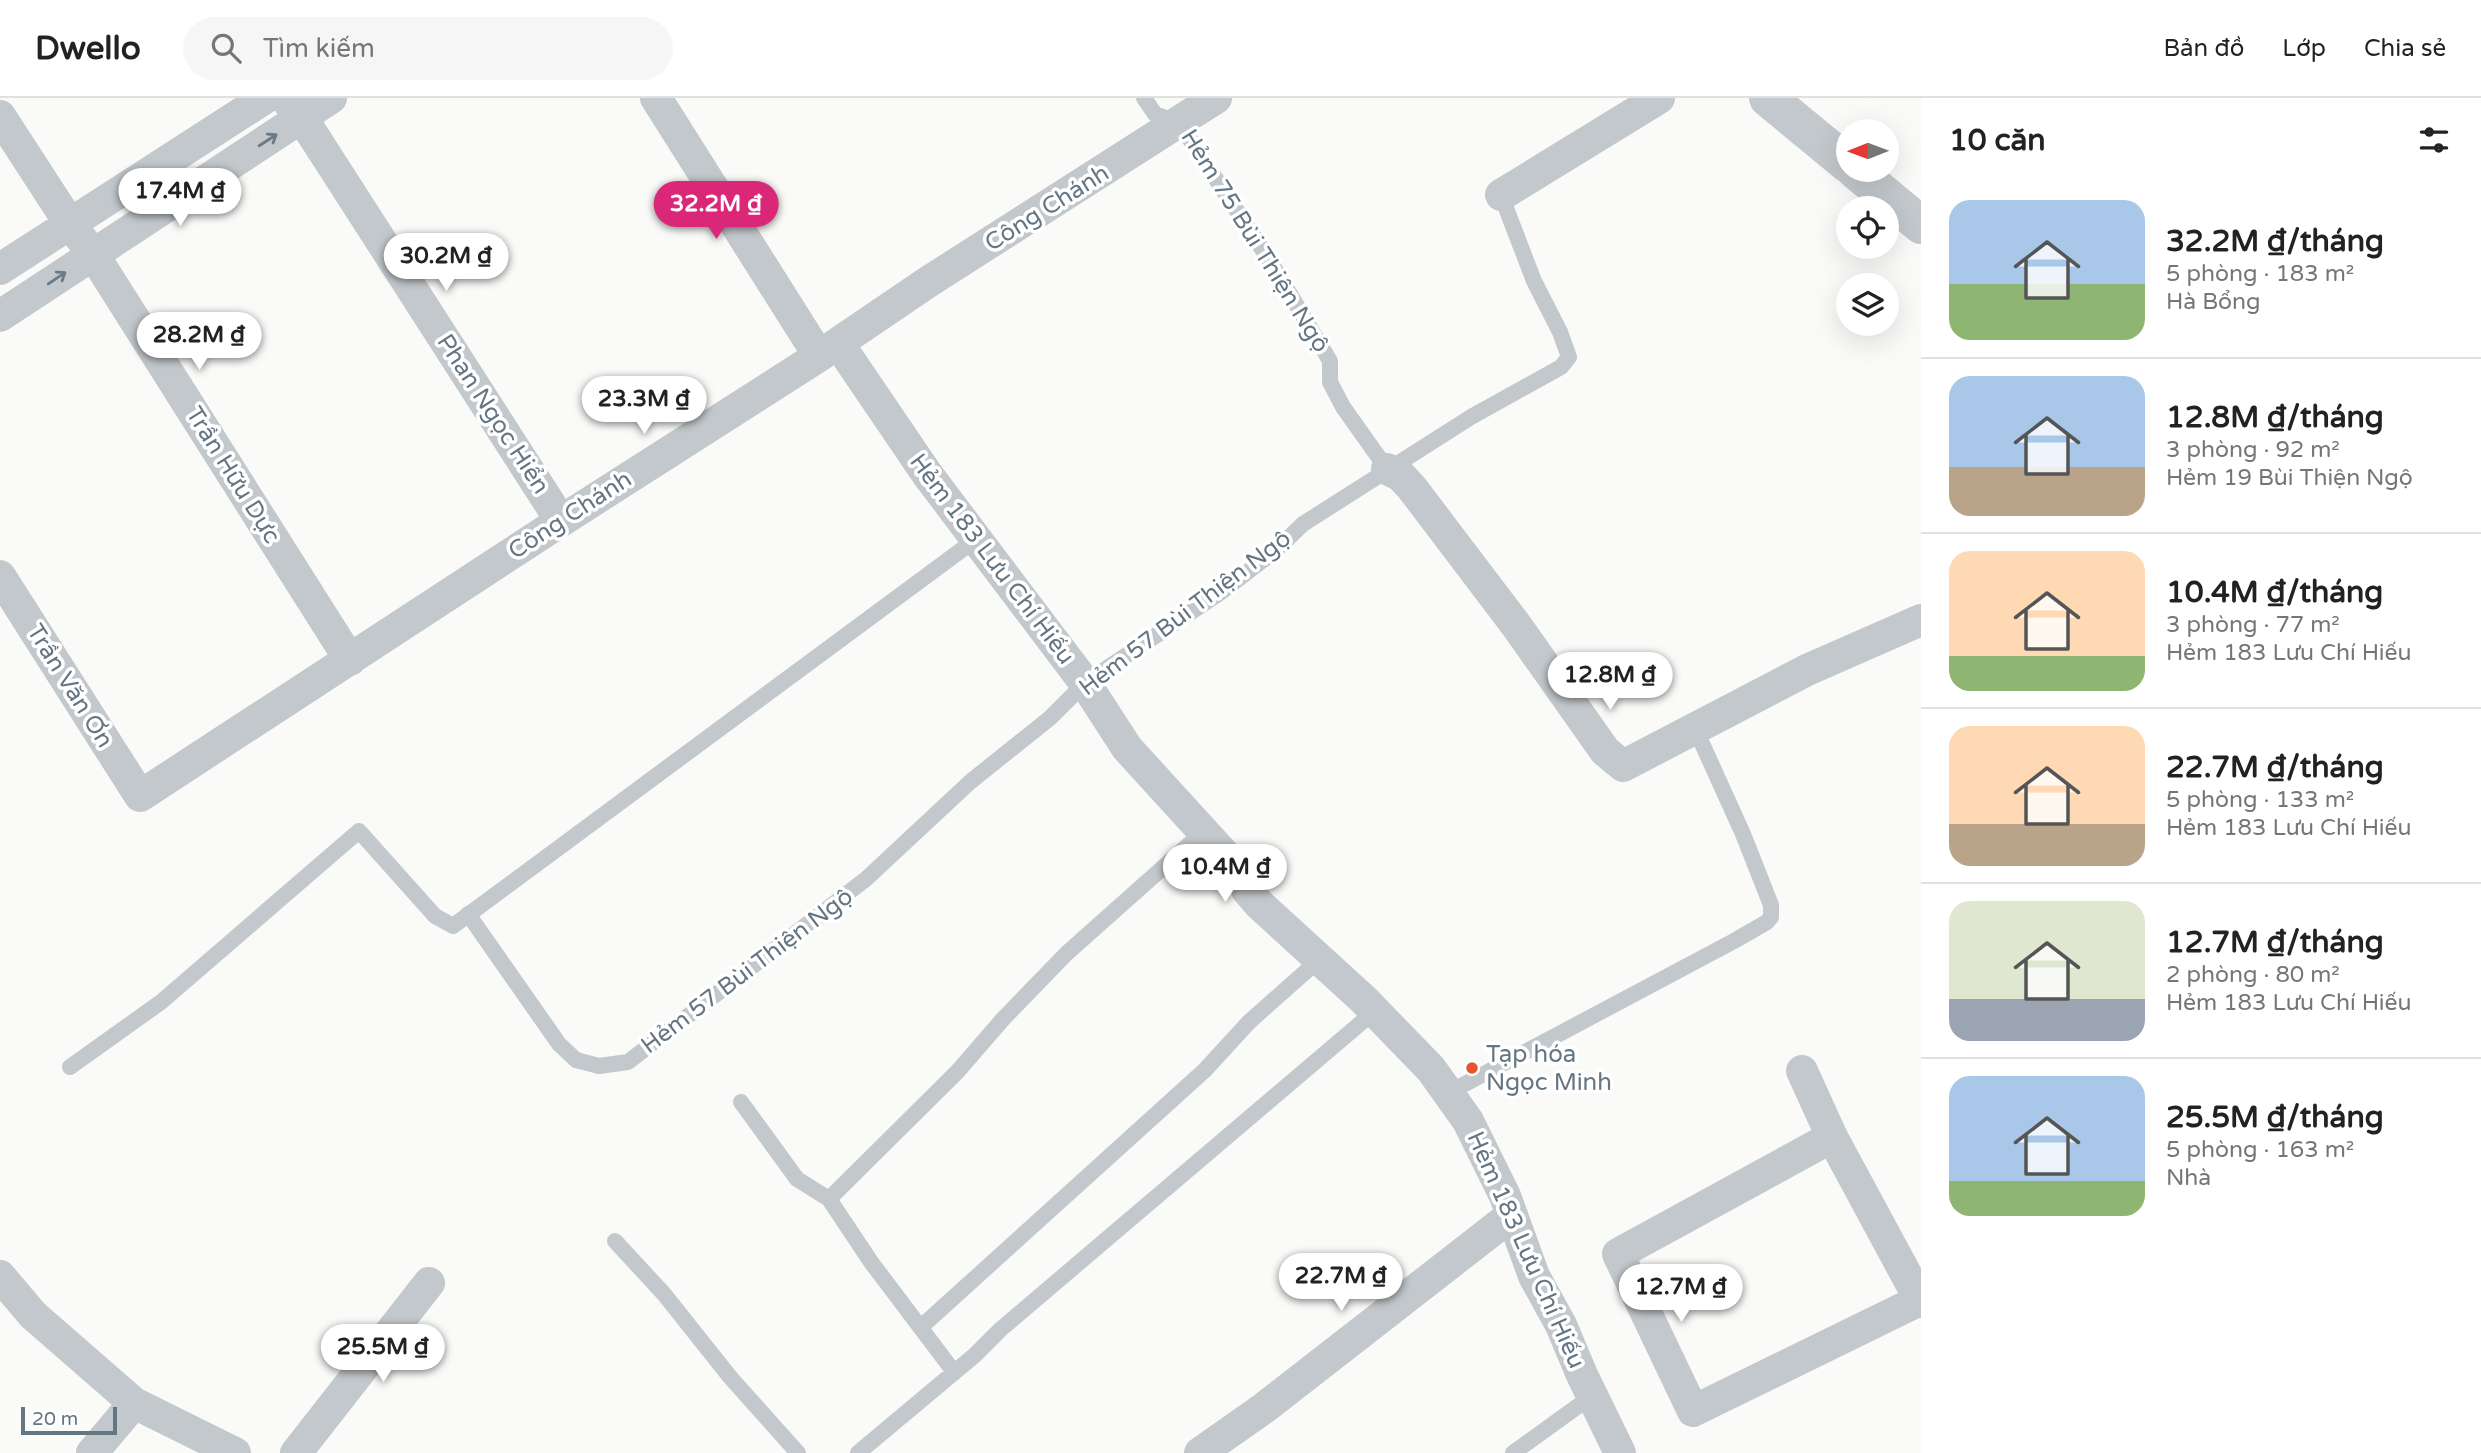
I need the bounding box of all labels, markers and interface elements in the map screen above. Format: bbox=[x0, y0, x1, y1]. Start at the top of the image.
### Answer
search box bbox=[183, 17, 673, 80]
text: Dwello bbox=[35, 29, 141, 68]
icon: search bbox=[207, 29, 245, 67]
text: Tìm kiếm bbox=[263, 33, 375, 64]
text: Bản đồ bbox=[2163, 34, 2244, 63]
text: Lớp bbox=[2282, 34, 2326, 63]
text: Chia sẻ bbox=[2364, 34, 2446, 63]
north arrow bbox=[1836, 119, 1899, 182]
map controls bbox=[1836, 119, 1899, 336]
icon: filters bbox=[2415, 121, 2453, 159]
text: 10 căn bbox=[1949, 122, 2046, 159]
street label: Hẻm 75 Bùi Thiện Ngộ bbox=[1174, 124, 1336, 358]
one-way arrow bbox=[258, 133, 277, 147]
street label: Công Chánh bbox=[980, 158, 1114, 258]
pin: 17.4M ₫ bbox=[115, 169, 245, 228]
text: 17.4M ₫ bbox=[134, 177, 226, 205]
pin: 32.2M ₫ bbox=[651, 181, 781, 241]
text: 32.2M ₫ bbox=[670, 190, 762, 218]
button: locate bbox=[1836, 196, 1899, 259]
text: 32.2M ₫/tháng bbox=[2166, 223, 2384, 260]
icon: home bbox=[2005, 228, 2089, 312]
pin: 30.2M ₫ bbox=[381, 234, 511, 293]
text: 30.2M ₫ bbox=[400, 242, 492, 270]
text: 5 phòng · 183 m² bbox=[2166, 260, 2354, 288]
one-way arrow bbox=[47, 270, 66, 285]
button: layers bbox=[1836, 273, 1899, 336]
text: Hà Bổng bbox=[2166, 288, 2261, 316]
pin: 28.2M ₫ bbox=[134, 313, 264, 372]
text: 28.2M ₫ bbox=[153, 321, 245, 349]
street label: Phan Ngọc Hiển bbox=[431, 329, 555, 499]
pin: 23.3M ₫ bbox=[579, 376, 709, 436]
text: 23.3M ₫ bbox=[598, 385, 690, 413]
text: 12.8M ₫/tháng bbox=[2166, 399, 2384, 436]
street label: Trần Hữu Dực bbox=[179, 401, 287, 549]
icon: home bbox=[2005, 404, 2089, 488]
text: 3 phòng · 92 m² bbox=[2166, 436, 2340, 464]
street label: Hẻm 183 Lưu Chí Hiếu bbox=[903, 448, 1081, 670]
street label: Công Chánh bbox=[503, 464, 637, 566]
text: Hẻm 19 Bùi Thiện Ngộ bbox=[2166, 464, 2413, 492]
street label: Hẻm 57 Bùi Thiện Ngộ bbox=[1073, 524, 1297, 702]
text: 10.4M ₫/tháng bbox=[2166, 574, 2383, 611]
icon: home bbox=[2005, 579, 2089, 663]
text: 3 phòng · 77 m² bbox=[2166, 611, 2340, 639]
street label: Trần Văn Ơn bbox=[21, 619, 119, 753]
text: Hẻm 183 Lưu Chí Hiếu bbox=[2166, 639, 2412, 667]
pin: 12.8M ₫ bbox=[1545, 652, 1675, 712]
text: 12.8M ₫ bbox=[1564, 661, 1656, 689]
text: 22.7M ₫/tháng bbox=[2166, 749, 2384, 786]
icon: home bbox=[2005, 754, 2089, 838]
text: 5 phòng · 133 m² bbox=[2166, 786, 2354, 814]
text: Hẻm 183 Lưu Chí Hiếu bbox=[2166, 814, 2412, 842]
pin: 10.4M ₫ bbox=[1160, 844, 1290, 904]
text: 10.4M ₫ bbox=[1179, 853, 1271, 881]
street label: Hẻm 57 Bùi Thiện Ngộ bbox=[635, 882, 859, 1060]
text: 12.7M ₫/tháng bbox=[2166, 924, 2384, 961]
icon: home bbox=[2005, 929, 2089, 1013]
text: 2 phòng · 80 m² bbox=[2166, 961, 2340, 989]
text: Hẻm 183 Lưu Chí Hiếu bbox=[2166, 989, 2412, 1017]
place label: Tạp hóa Ngọc Minh bbox=[1486, 1040, 1612, 1097]
marker: Tạp hóa Ngọc Minh bbox=[1464, 1060, 1480, 1076]
text: 25.5M ₫/tháng bbox=[2166, 1099, 2384, 1136]
icon: home bbox=[2005, 1104, 2089, 1188]
street label: Hẻm 183 Lưu Chí Hiếu bbox=[1461, 1127, 1591, 1373]
text: 5 phòng · 163 m² bbox=[2166, 1136, 2354, 1164]
text: Nhà bbox=[2166, 1164, 2211, 1192]
pin: 22.7M ₫ bbox=[1276, 1254, 1406, 1313]
text: 22.7M ₫ bbox=[1295, 1262, 1387, 1290]
pin: 12.7M ₫ bbox=[1616, 1264, 1746, 1324]
text: 12.7M ₫ bbox=[1635, 1273, 1727, 1301]
pin: 25.5M ₫ bbox=[318, 1324, 448, 1384]
text: 25.5M ₫ bbox=[337, 1333, 429, 1361]
scale bar bbox=[21, 1404, 117, 1436]
text: 20 m bbox=[32, 1408, 78, 1430]

